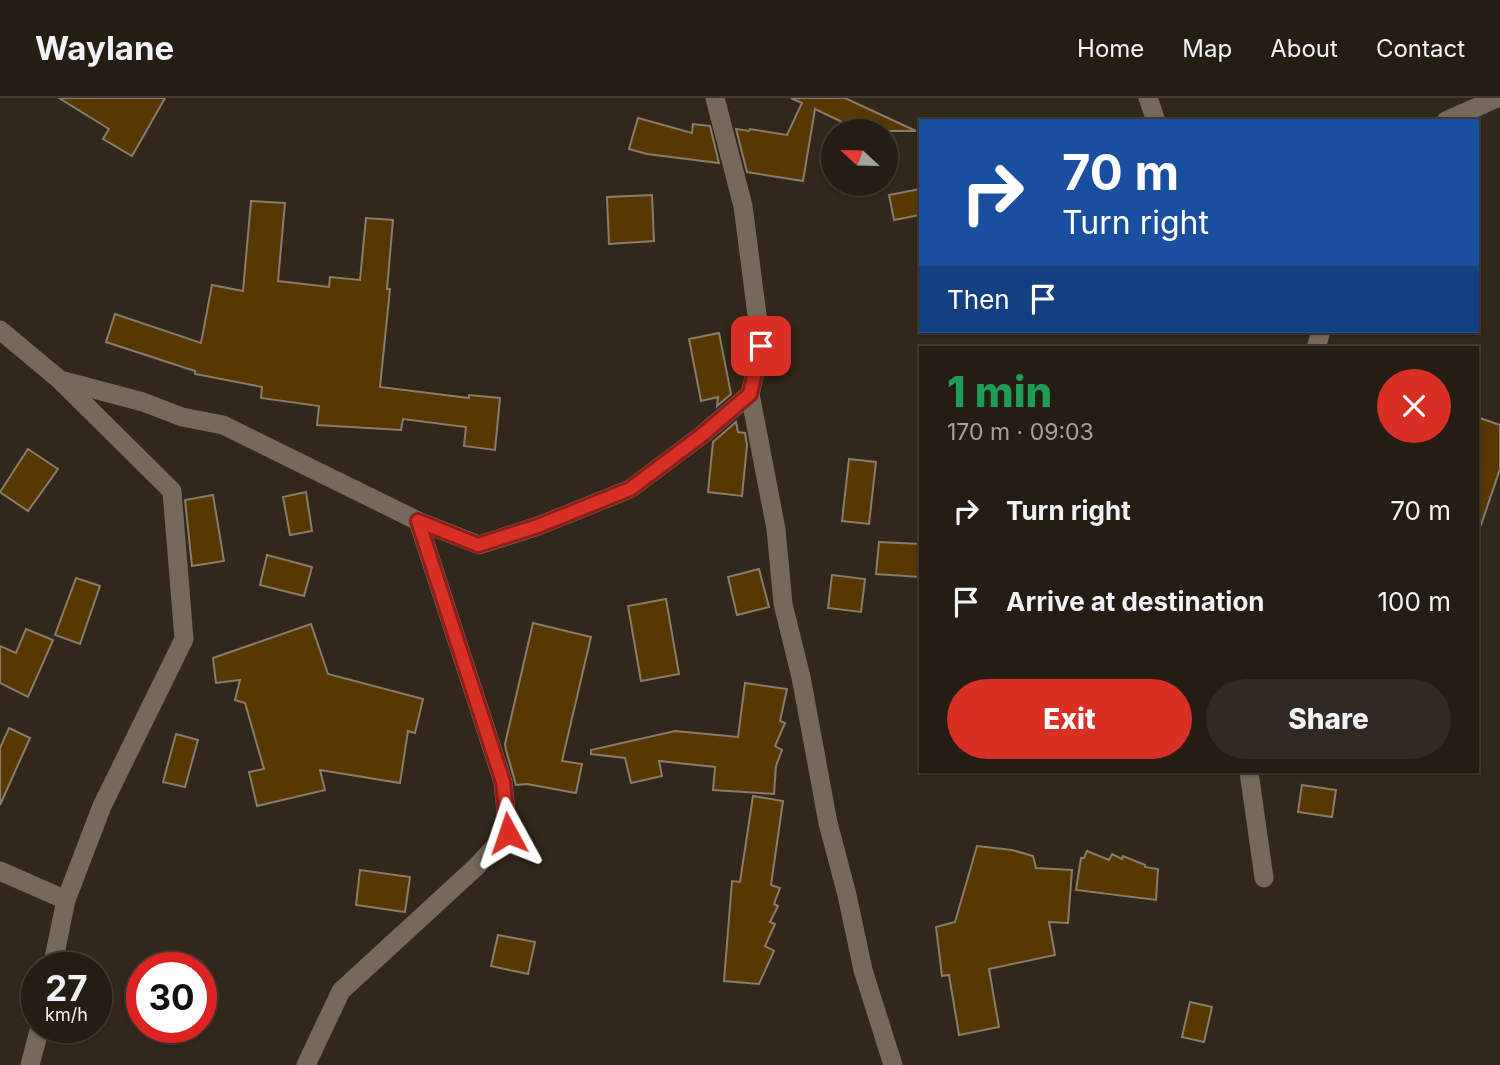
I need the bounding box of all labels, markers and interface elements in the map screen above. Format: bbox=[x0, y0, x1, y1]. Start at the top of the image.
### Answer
text: Waylane bbox=[35, 28, 174, 68]
text: Home bbox=[1077, 34, 1144, 63]
text: Map bbox=[1182, 34, 1232, 63]
text: About bbox=[1270, 34, 1338, 63]
text: Contact bbox=[1376, 34, 1465, 63]
north arrow bbox=[821, 119, 898, 196]
map controls bbox=[821, 119, 898, 196]
text: 70 m bbox=[1062, 143, 1179, 202]
icon: right bbox=[947, 147, 1038, 238]
text: Turn right bbox=[1062, 203, 1209, 242]
icon: arrive bbox=[1024, 280, 1062, 318]
text: Then bbox=[947, 284, 1010, 315]
pin bbox=[731, 316, 791, 376]
icon: arrive bbox=[742, 327, 780, 365]
text: 1 min bbox=[947, 366, 1052, 417]
button: close bbox=[1377, 369, 1451, 443]
text: 170 m · 09:03 bbox=[947, 418, 1094, 446]
icon: right bbox=[947, 492, 985, 530]
text: Turn right bbox=[1006, 495, 1131, 526]
text: 70 m bbox=[1390, 495, 1451, 526]
icon: arrive bbox=[947, 583, 985, 621]
text: Arrive at destination bbox=[1006, 586, 1265, 617]
text: 100 m bbox=[1378, 586, 1451, 617]
button: Exit bbox=[947, 679, 1192, 759]
button: Share bbox=[1206, 679, 1451, 759]
position arrow bbox=[471, 796, 545, 870]
speed limit sign: 30 bbox=[126, 952, 217, 1043]
text: 27 bbox=[45, 967, 88, 1009]
text: km/h bbox=[45, 1004, 88, 1025]

